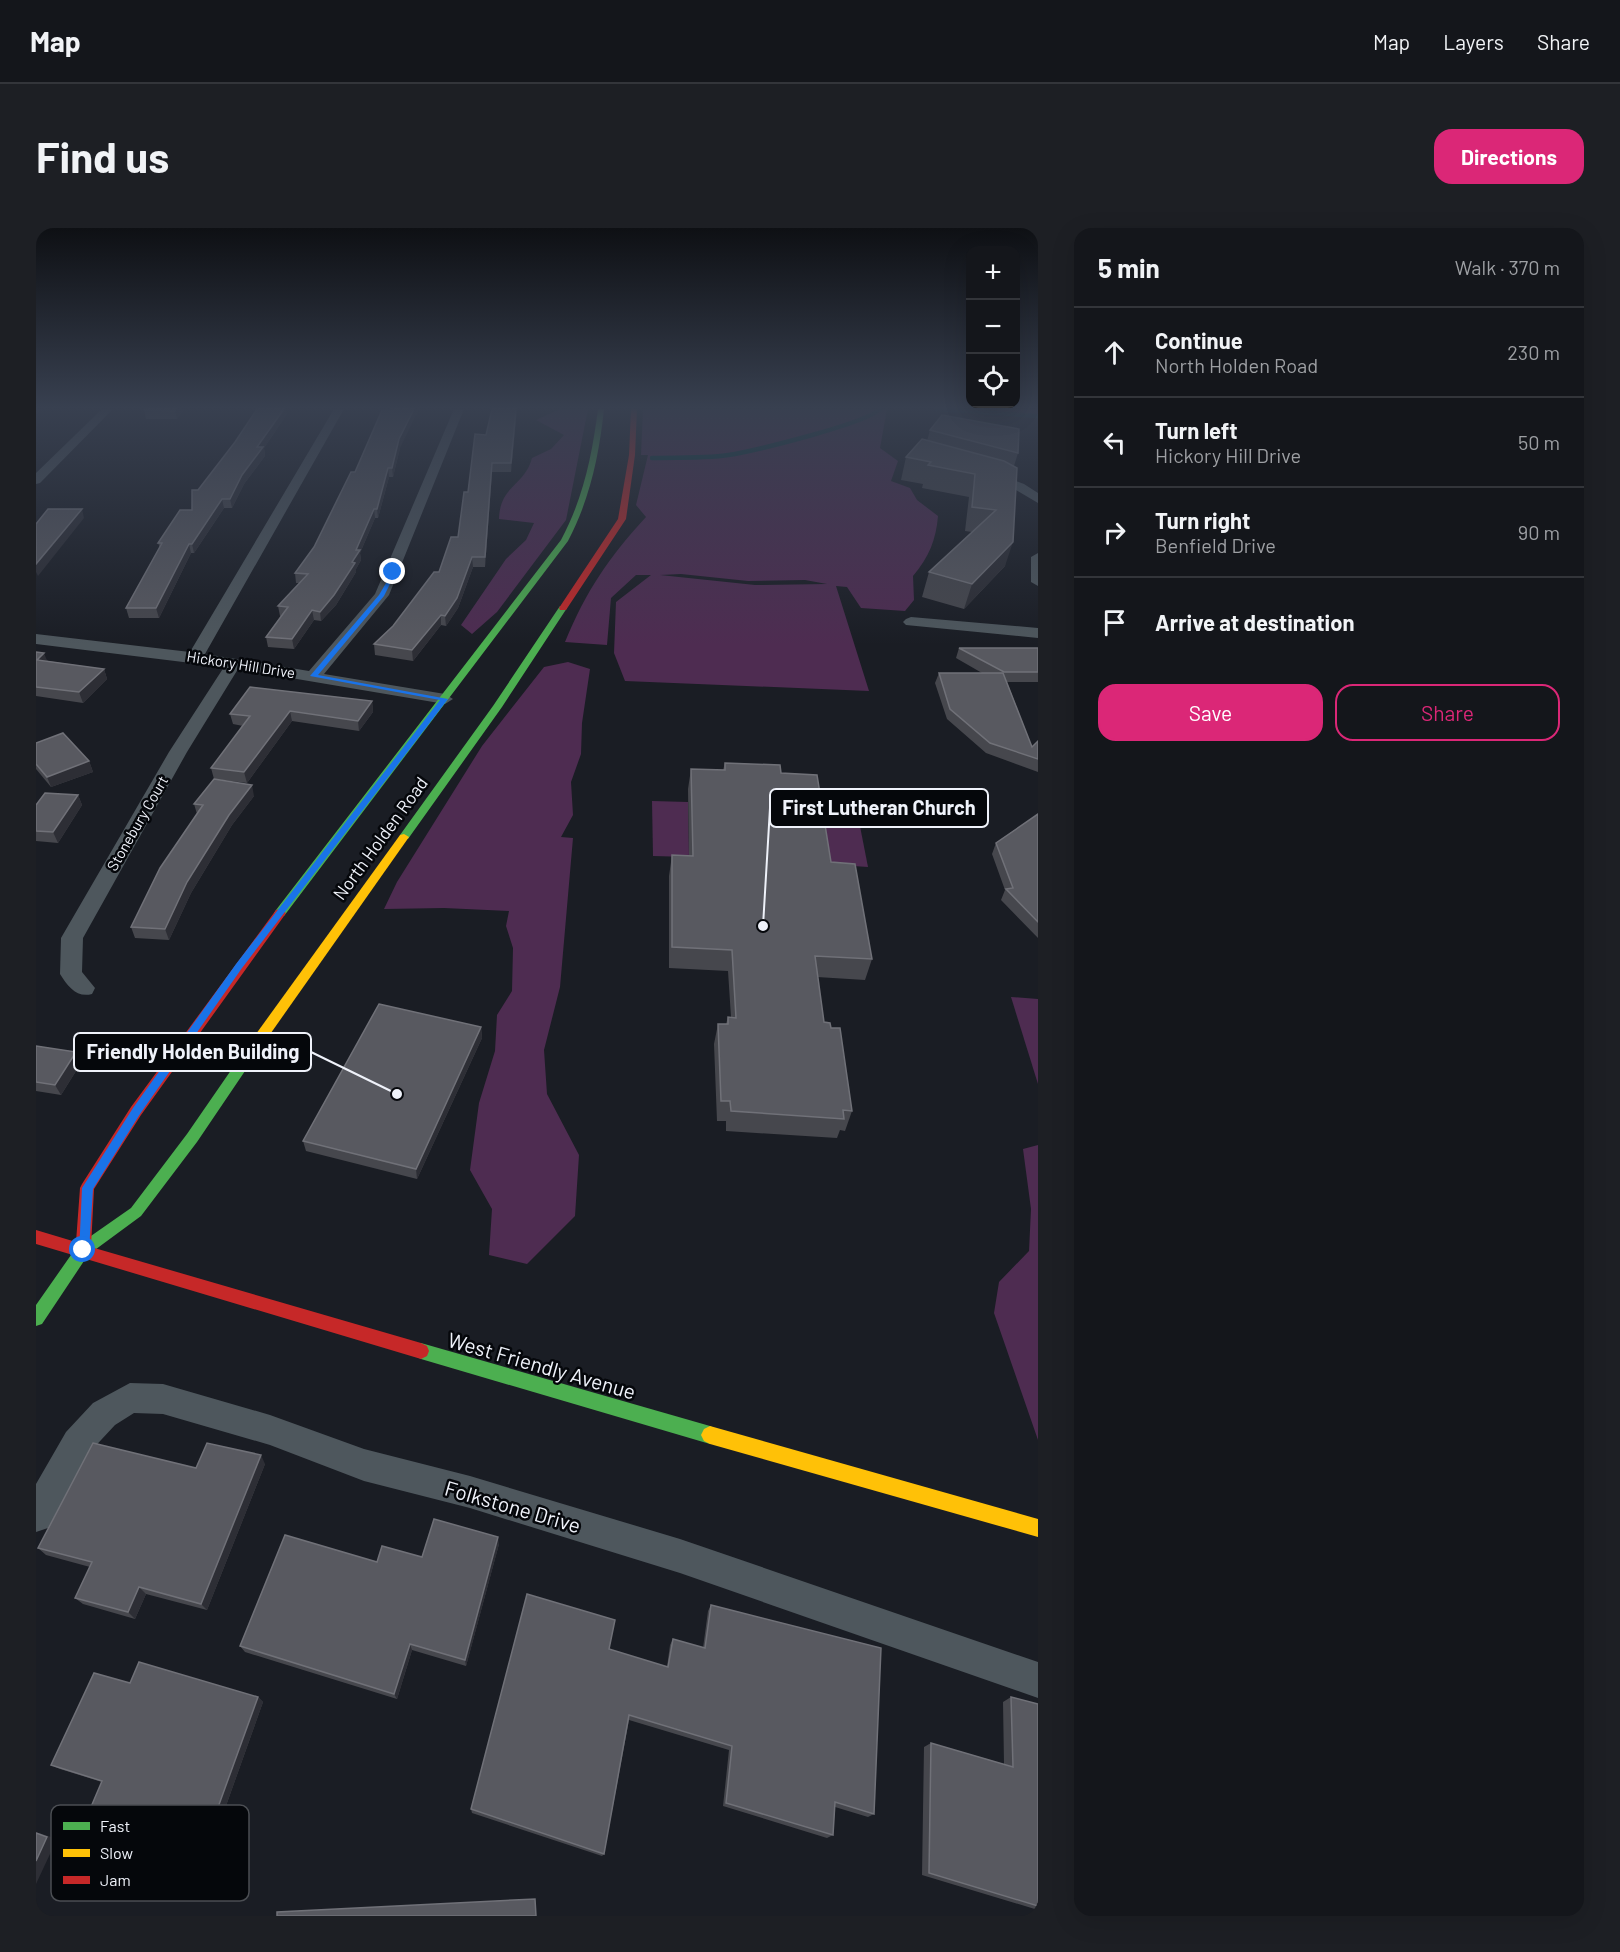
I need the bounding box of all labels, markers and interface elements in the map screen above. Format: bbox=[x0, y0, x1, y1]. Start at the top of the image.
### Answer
text: Map bbox=[30, 24, 81, 58]
text: Map bbox=[1373, 29, 1410, 54]
text: Layers bbox=[1443, 29, 1504, 54]
text: Share bbox=[1537, 29, 1590, 54]
button: Directions bbox=[1434, 129, 1584, 184]
text: Find us bbox=[36, 131, 169, 181]
map controls bbox=[966, 246, 1020, 408]
button: + bbox=[966, 246, 1020, 300]
text: 5 min bbox=[1098, 252, 1160, 283]
text: Walk · 370 m bbox=[1455, 255, 1560, 279]
button: − bbox=[966, 300, 1020, 354]
text: Continue bbox=[1155, 327, 1243, 353]
icon: ahead bbox=[1098, 336, 1131, 369]
text: 230 m bbox=[1507, 340, 1560, 364]
text: North Holden Road bbox=[1155, 353, 1318, 377]
button: locate bbox=[966, 354, 1020, 408]
text: Turn left bbox=[1155, 417, 1238, 443]
icon: left bbox=[1098, 426, 1131, 459]
text: 50 m bbox=[1518, 430, 1560, 454]
text: Hickory Hill Drive bbox=[1155, 443, 1301, 467]
text: Turn right bbox=[1155, 507, 1250, 533]
icon: right bbox=[1098, 516, 1131, 549]
text: 90 m bbox=[1518, 520, 1560, 544]
text: Benfield Drive bbox=[1155, 533, 1276, 557]
route end bbox=[379, 558, 405, 584]
icon: arrive bbox=[1098, 606, 1131, 639]
text: Arrive at destination bbox=[1155, 609, 1354, 635]
street label: Hickory Hill Drive bbox=[185, 647, 297, 681]
button: Save bbox=[1098, 684, 1323, 741]
button: Share bbox=[1335, 684, 1560, 741]
street label: Stonebury Court bbox=[103, 772, 171, 874]
street label: North Holden Road bbox=[328, 772, 432, 904]
callout: First Lutheran Church bbox=[770, 789, 988, 827]
text: First Lutheran Church bbox=[782, 795, 976, 819]
callout: Friendly Holden Building bbox=[74, 1033, 311, 1071]
text: Friendly Holden Building bbox=[87, 1039, 299, 1063]
route start bbox=[69, 1236, 95, 1262]
street label: West Friendly Avenue bbox=[445, 1326, 639, 1404]
street label: Folkstone Drive bbox=[442, 1475, 584, 1537]
legend bbox=[51, 1805, 249, 1901]
text: Fast bbox=[100, 1816, 130, 1835]
text: Slow bbox=[100, 1843, 133, 1862]
text: Jam bbox=[100, 1870, 131, 1889]

